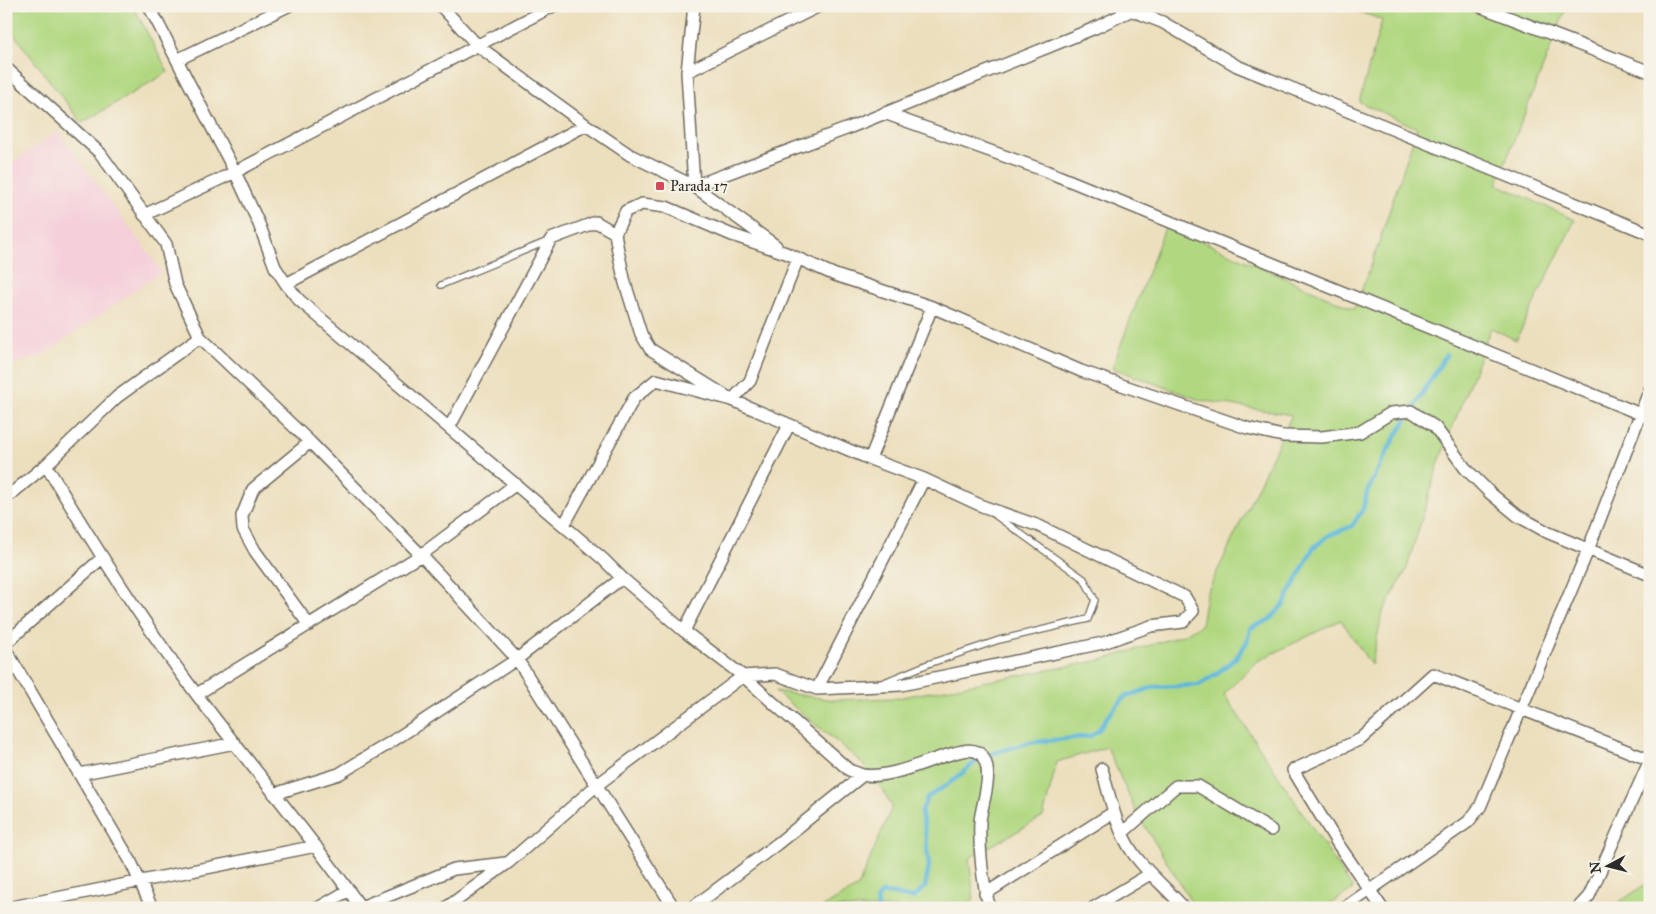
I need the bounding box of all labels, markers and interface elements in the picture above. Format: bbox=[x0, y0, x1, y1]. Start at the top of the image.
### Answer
place label: Parada 17 bbox=[670, 177, 728, 195]
marker: Parada 17 bbox=[654, 180, 666, 192]
north arrow bbox=[1584, 842, 1634, 892]
text: N bbox=[1586, 860, 1605, 874]

